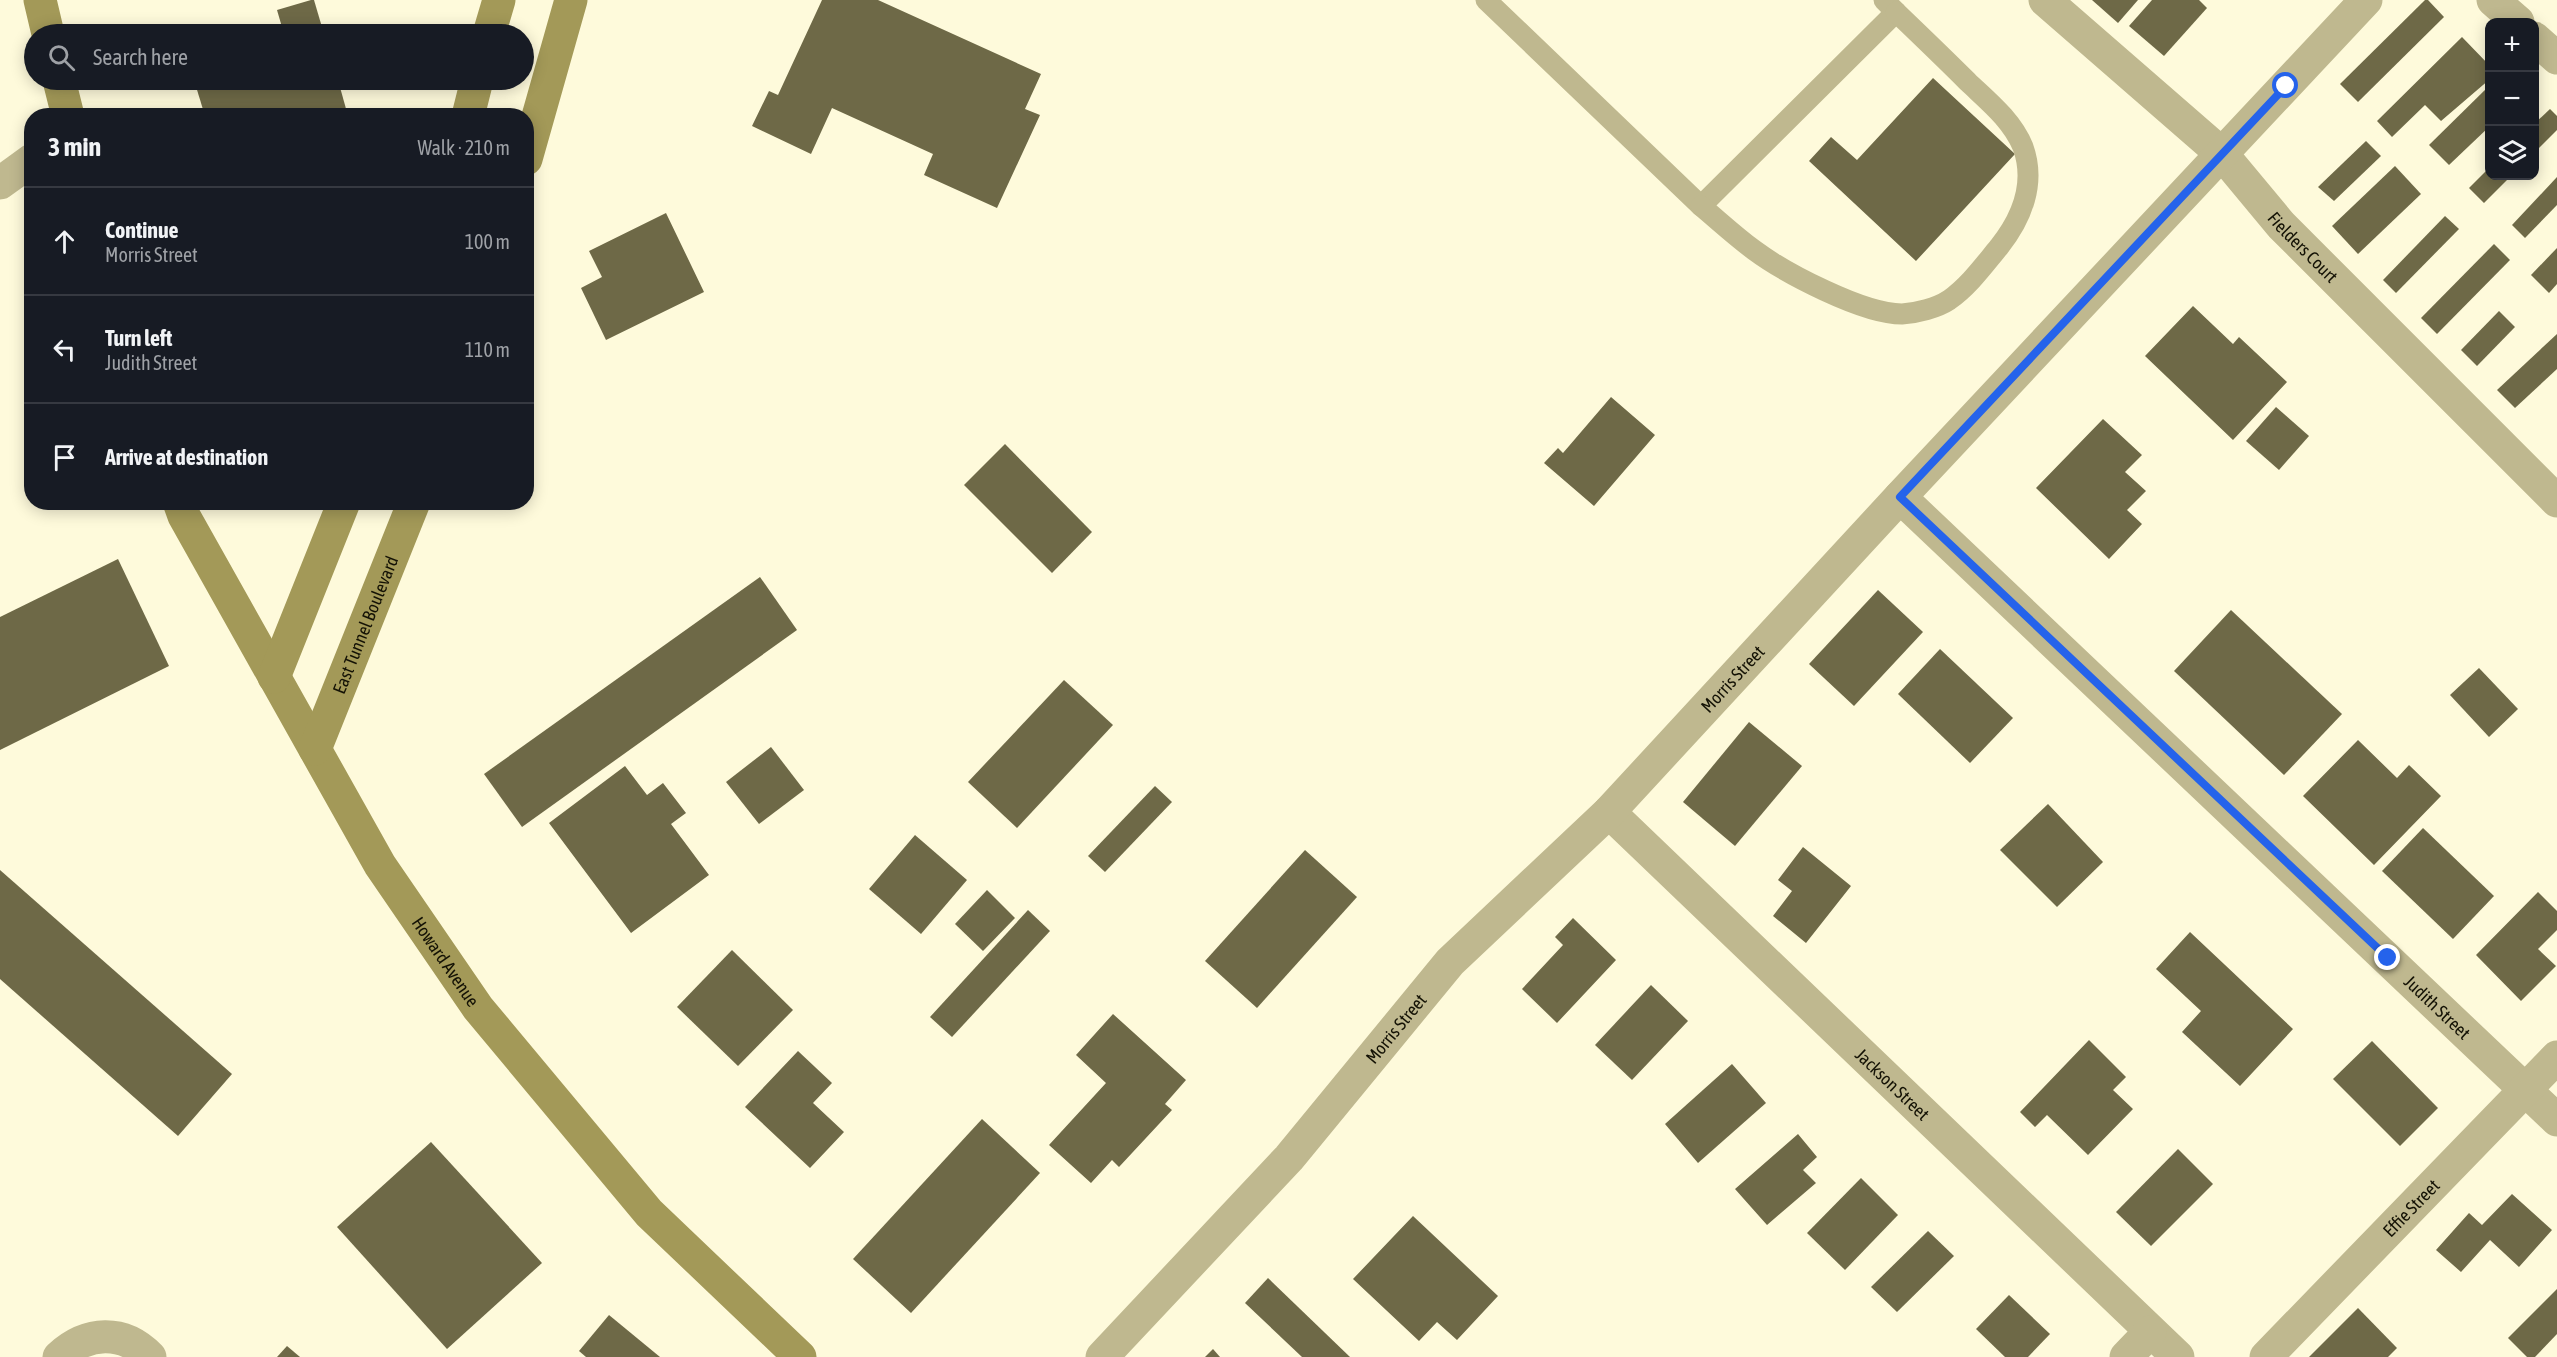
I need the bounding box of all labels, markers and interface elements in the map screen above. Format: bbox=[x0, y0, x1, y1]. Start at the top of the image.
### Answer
map controls bbox=[2485, 18, 2539, 180]
button: + bbox=[2485, 18, 2539, 72]
search box bbox=[24, 24, 534, 90]
icon: search bbox=[45, 41, 78, 74]
text: Search here bbox=[93, 44, 188, 70]
route start bbox=[2272, 72, 2298, 98]
button: − bbox=[2485, 72, 2539, 126]
button: layers bbox=[2485, 126, 2539, 180]
text: 3 min bbox=[48, 132, 101, 162]
text: Walk · 210 m bbox=[418, 136, 510, 159]
street label: Fielders Court bbox=[2264, 207, 2342, 286]
text: Continue bbox=[105, 217, 179, 243]
icon: ahead bbox=[48, 225, 81, 258]
text: 100 m bbox=[465, 230, 510, 253]
text: Morris Street bbox=[105, 243, 198, 266]
text: Turn left bbox=[105, 325, 172, 351]
icon: left bbox=[48, 333, 81, 366]
text: 110 m bbox=[465, 338, 510, 361]
text: Judith Street bbox=[105, 351, 197, 374]
icon: arrive bbox=[48, 441, 81, 474]
text: Arrive at destination bbox=[105, 444, 268, 470]
street label: East Tunnel Boulevard bbox=[328, 553, 402, 697]
street label: Morris Street bbox=[1696, 641, 1768, 716]
street label: Howard Avenue bbox=[408, 913, 484, 1010]
route end bbox=[2374, 944, 2400, 970]
street label: Judith Street bbox=[2400, 971, 2475, 1043]
street label: Morris Street bbox=[1361, 989, 1430, 1067]
street label: Jackson Street bbox=[1852, 1044, 1934, 1124]
street label: Effie Street bbox=[2378, 1175, 2443, 1241]

